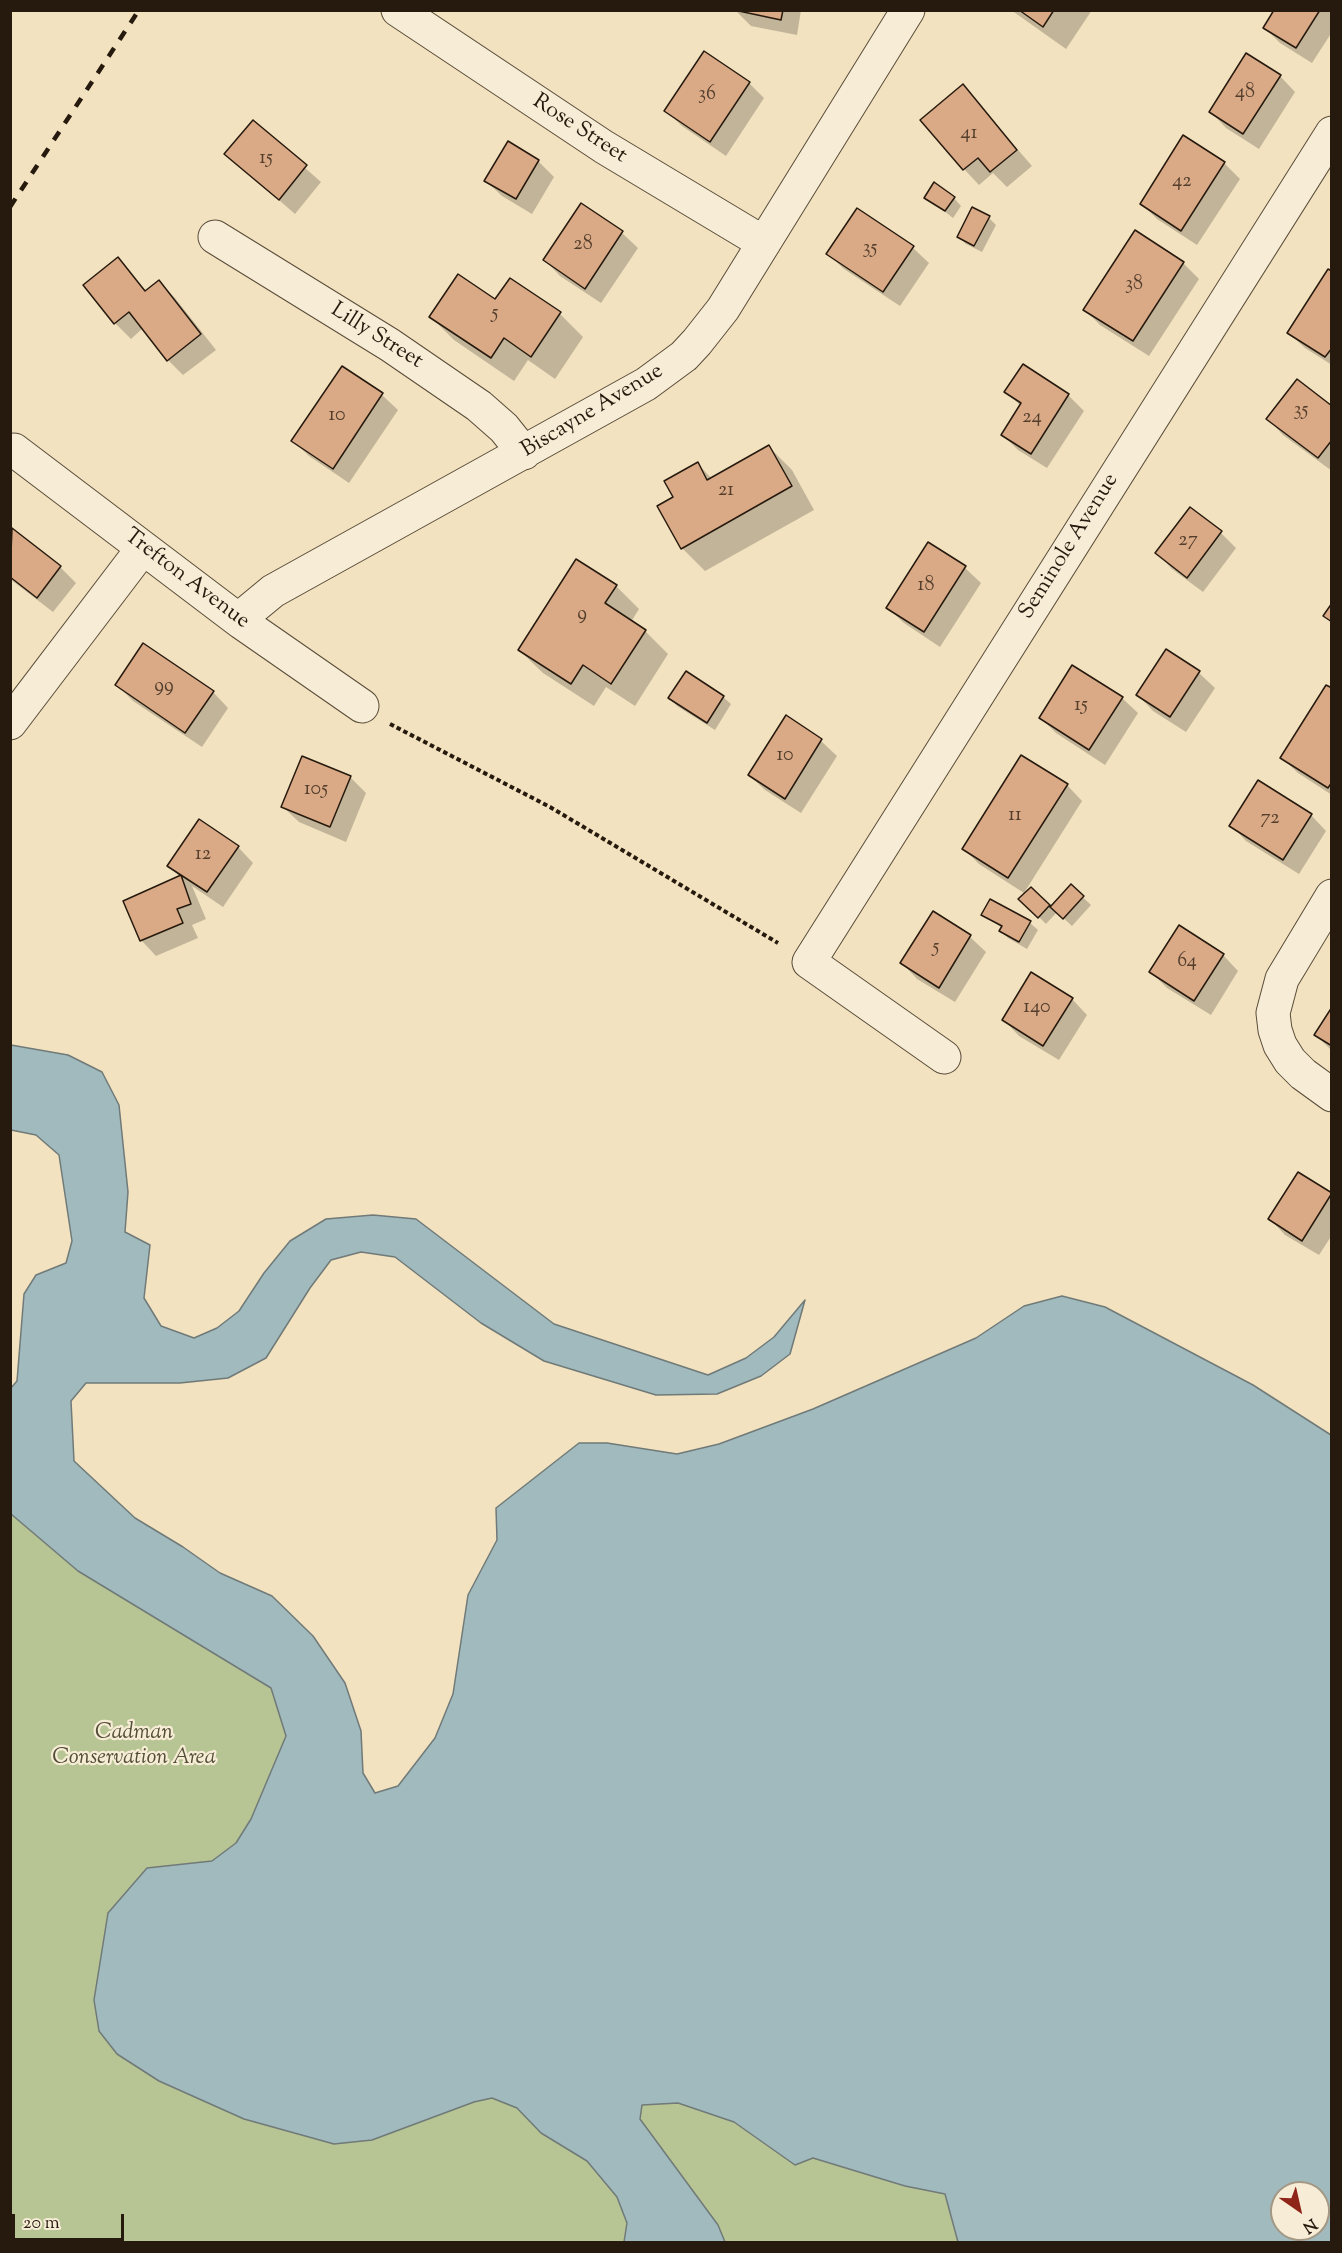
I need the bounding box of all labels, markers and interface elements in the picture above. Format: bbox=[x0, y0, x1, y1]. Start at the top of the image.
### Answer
house number: 48 bbox=[1235, 82, 1255, 106]
house number: 36 bbox=[698, 84, 716, 108]
street label: Rose Street bbox=[527, 90, 631, 170]
house number: 41 bbox=[961, 123, 977, 147]
house number: 15 bbox=[259, 148, 273, 172]
house number: 42 bbox=[1172, 171, 1192, 195]
house number: 28 bbox=[573, 234, 593, 258]
house number: 35 bbox=[863, 238, 877, 262]
house number: 38 bbox=[1125, 274, 1143, 298]
street label: Lilly Street bbox=[325, 298, 427, 376]
house number: 5 bbox=[492, 303, 498, 327]
street label: Biscayne Avenue bbox=[517, 359, 669, 465]
house number: 35 bbox=[1294, 400, 1308, 424]
house number: 10 bbox=[328, 405, 346, 429]
house number: 24 bbox=[1022, 407, 1042, 431]
street label: Seminole Avenue bbox=[1015, 469, 1125, 625]
house number: 21 bbox=[718, 480, 734, 504]
street label: Trefton Avenue bbox=[118, 524, 254, 636]
house number: 27 bbox=[1178, 530, 1198, 554]
house number: 18 bbox=[918, 575, 934, 599]
house number: 9 bbox=[577, 604, 587, 628]
house number: 99 bbox=[154, 676, 174, 700]
house number: 15 bbox=[1074, 695, 1088, 719]
house number: 10 bbox=[776, 745, 794, 769]
house number: 105 bbox=[304, 779, 328, 803]
house number: 11 bbox=[1008, 805, 1022, 829]
house number: 72 bbox=[1260, 808, 1280, 832]
house number: 12 bbox=[195, 844, 211, 868]
house number: 5 bbox=[933, 937, 939, 961]
house number: 64 bbox=[1177, 951, 1197, 975]
house number: 140 bbox=[1023, 997, 1051, 1021]
park label: Cadman Conservation Area bbox=[52, 1721, 216, 1772]
north arrow bbox=[1270, 2181, 1330, 2241]
scale bar bbox=[15, 2202, 128, 2240]
text: 20 m bbox=[23, 2211, 60, 2237]
text: N bbox=[1297, 2212, 1321, 2238]

